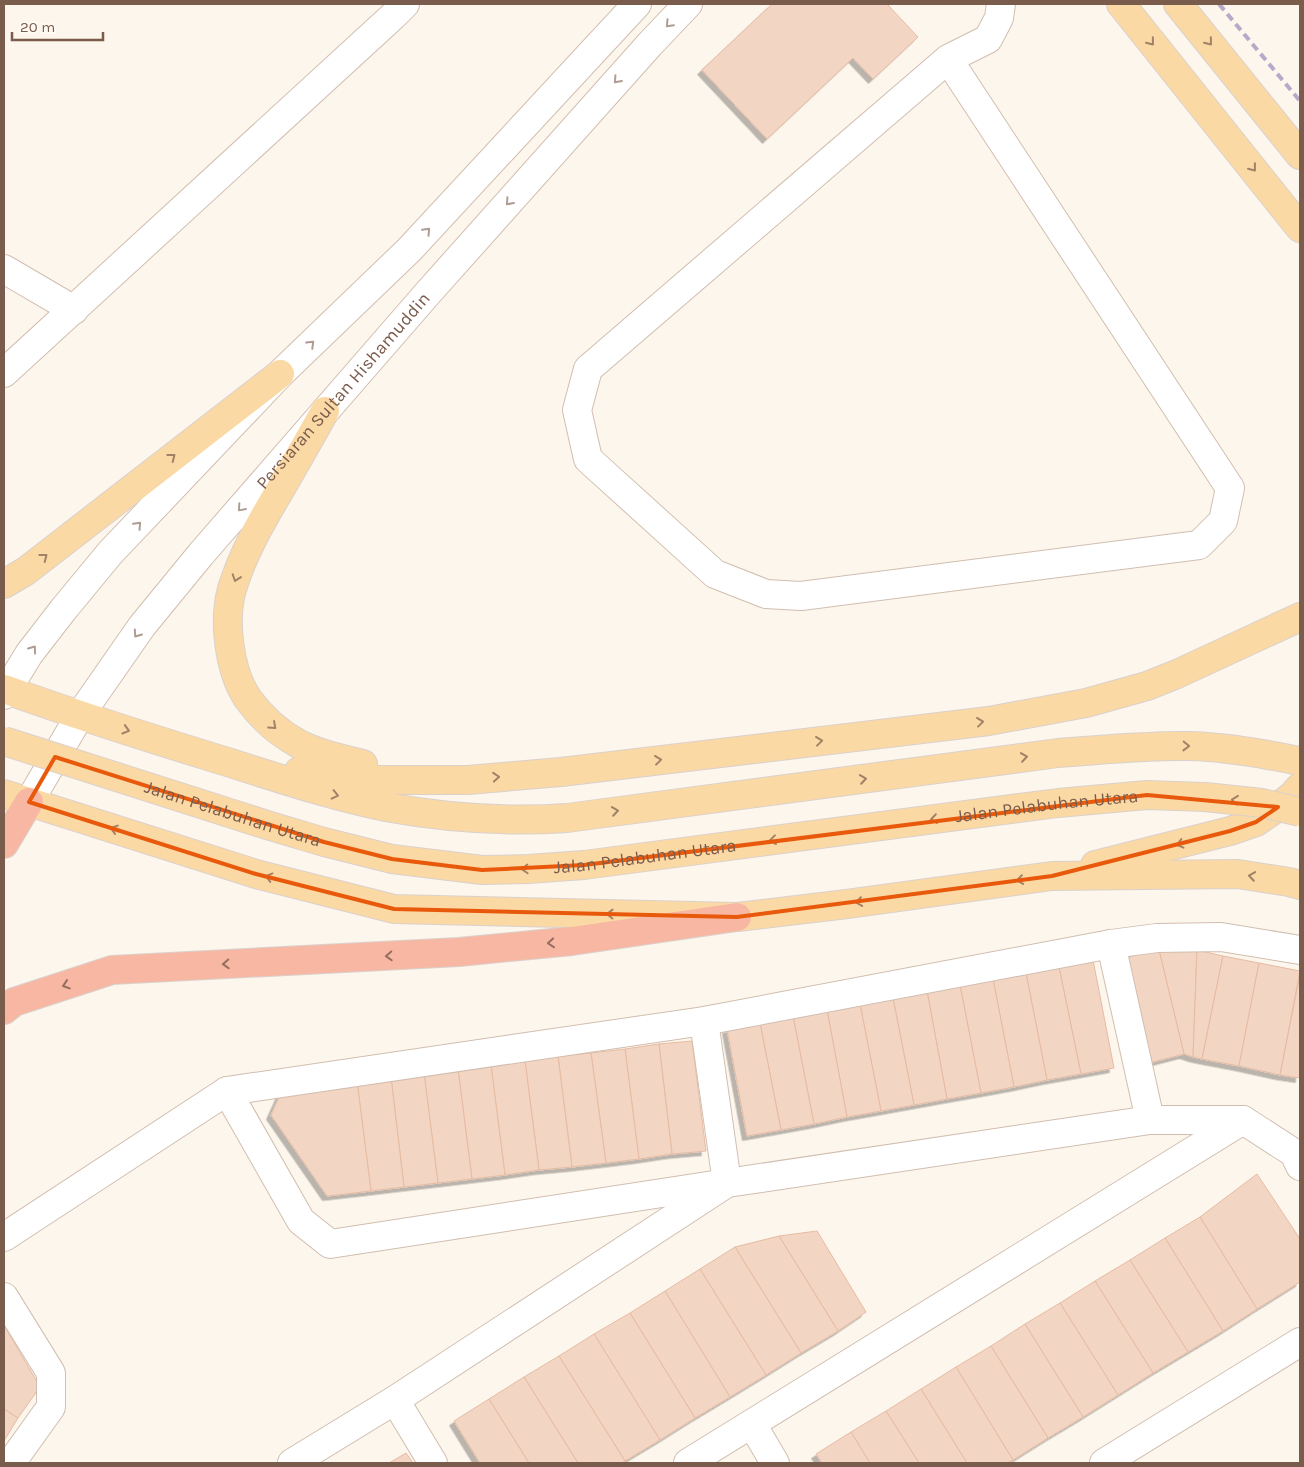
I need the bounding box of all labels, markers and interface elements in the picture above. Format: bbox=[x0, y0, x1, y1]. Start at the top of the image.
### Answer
scale bar bbox=[12, 10, 104, 42]
text: 20 m bbox=[20, 18, 55, 36]
one-way arrow bbox=[666, 18, 675, 27]
one-way arrow bbox=[1146, 36, 1154, 45]
one-way arrow bbox=[1203, 36, 1212, 45]
one-way arrow bbox=[614, 75, 623, 84]
one-way arrow bbox=[1247, 163, 1256, 172]
one-way arrow bbox=[506, 196, 515, 205]
one-way arrow bbox=[421, 227, 430, 236]
street label: Persiaran Sultan Hishamuddin bbox=[252, 288, 435, 494]
one-way arrow bbox=[305, 341, 314, 350]
one-way arrow bbox=[166, 455, 175, 463]
one-way arrow bbox=[238, 503, 247, 512]
one-way arrow bbox=[132, 521, 141, 530]
one-way arrow bbox=[38, 555, 47, 563]
one-way arrow bbox=[232, 573, 242, 581]
one-way arrow bbox=[134, 628, 144, 637]
one-way arrow bbox=[28, 646, 36, 655]
one-way arrow bbox=[977, 717, 985, 728]
one-way arrow bbox=[267, 720, 276, 729]
one-way arrow bbox=[122, 725, 130, 735]
one-way arrow bbox=[815, 736, 823, 747]
one-way arrow bbox=[1183, 741, 1191, 751]
one-way arrow bbox=[1021, 752, 1029, 763]
one-way arrow bbox=[654, 755, 662, 766]
one-way arrow bbox=[492, 772, 500, 783]
one-way arrow bbox=[859, 774, 868, 784]
street label: Jalan Pelabuhan Utara bbox=[142, 776, 324, 852]
street label: Jalan Pelabuhan Utara bbox=[954, 785, 1139, 827]
one-way arrow bbox=[330, 789, 339, 800]
one-way arrow bbox=[1231, 795, 1239, 806]
one-way arrow bbox=[612, 806, 620, 817]
one-way arrow bbox=[930, 813, 938, 824]
one-way arrow bbox=[110, 825, 118, 835]
street label: Jalan Pelabuhan Utara bbox=[553, 834, 738, 878]
one-way arrow bbox=[769, 834, 777, 845]
one-way arrow bbox=[1175, 838, 1184, 849]
one-way arrow bbox=[521, 864, 529, 875]
one-way arrow bbox=[1248, 871, 1256, 882]
one-way arrow bbox=[264, 872, 273, 883]
one-way arrow bbox=[1016, 874, 1024, 885]
one-way arrow bbox=[855, 896, 863, 907]
one-way arrow bbox=[606, 909, 614, 919]
one-way arrow bbox=[546, 937, 554, 948]
one-way arrow bbox=[384, 950, 392, 961]
one-way arrow bbox=[222, 959, 230, 970]
one-way arrow bbox=[63, 980, 71, 990]

